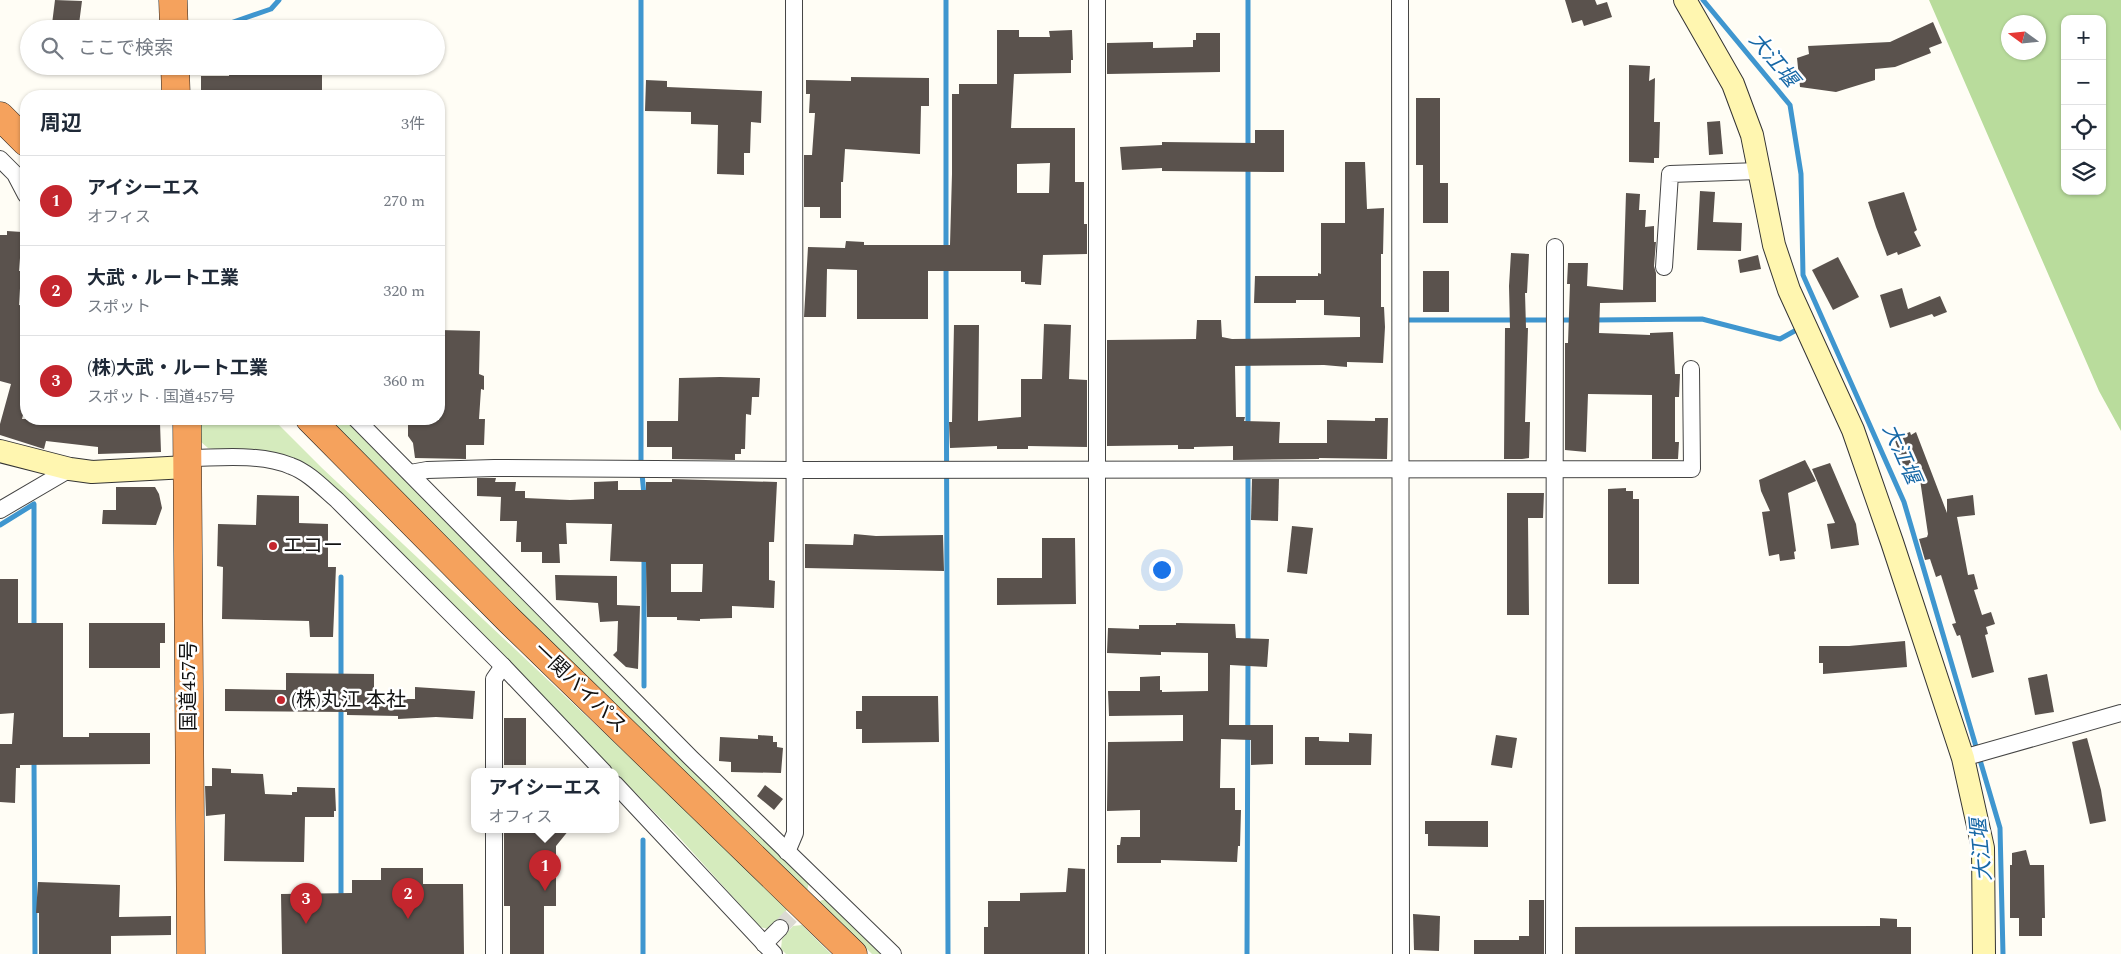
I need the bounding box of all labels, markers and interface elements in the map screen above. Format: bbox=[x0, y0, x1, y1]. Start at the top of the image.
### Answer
north arrow bbox=[2001, 15, 2046, 60]
map controls bbox=[2061, 15, 2106, 195]
button: + bbox=[2061, 15, 2106, 60]
search box bbox=[20, 20, 445, 75]
water label: 大江堰 bbox=[1740, 26, 1808, 97]
icon: search bbox=[38, 34, 66, 62]
text: ここで検索 bbox=[78, 34, 173, 63]
button: − bbox=[2061, 60, 2106, 105]
button: locate bbox=[2061, 105, 2106, 150]
text: 周辺 bbox=[40, 108, 82, 140]
text: 3件 bbox=[401, 112, 425, 136]
button: layers bbox=[2061, 150, 2106, 195]
text: アイシーエス bbox=[87, 174, 200, 203]
text: 1 bbox=[52, 189, 60, 213]
text: 270 m bbox=[383, 189, 425, 213]
text: オフィス bbox=[87, 205, 151, 229]
text: 大武・ルート工業 bbox=[87, 264, 239, 293]
text: 2 bbox=[52, 279, 60, 303]
text: 320 m bbox=[383, 279, 425, 303]
text: スポット bbox=[87, 295, 151, 319]
text: (株)大武・ルート工業 bbox=[87, 354, 268, 383]
text: 3 bbox=[52, 369, 60, 393]
text: 360 m bbox=[383, 369, 425, 393]
text: スポット · 国道457号 bbox=[87, 385, 235, 409]
water label: 大江堰 bbox=[1874, 419, 1930, 493]
place label: エコー bbox=[283, 531, 343, 561]
marker: エコー bbox=[267, 540, 279, 552]
your location bbox=[1149, 557, 1175, 583]
street label: 一関バイパス bbox=[527, 636, 633, 740]
street label: 国道457号 bbox=[174, 641, 204, 731]
place label: (株)丸江 本社 bbox=[291, 685, 406, 715]
marker: (株)丸江 本社 bbox=[275, 694, 287, 706]
popup bbox=[471, 768, 619, 833]
text: アイシーエス bbox=[488, 774, 602, 803]
text: オフィス bbox=[488, 805, 552, 829]
water label: 大江堰 bbox=[1963, 813, 2001, 883]
pin: 1 bbox=[529, 850, 561, 891]
pin: 2 bbox=[392, 878, 424, 919]
pin: 3 bbox=[290, 883, 322, 924]

